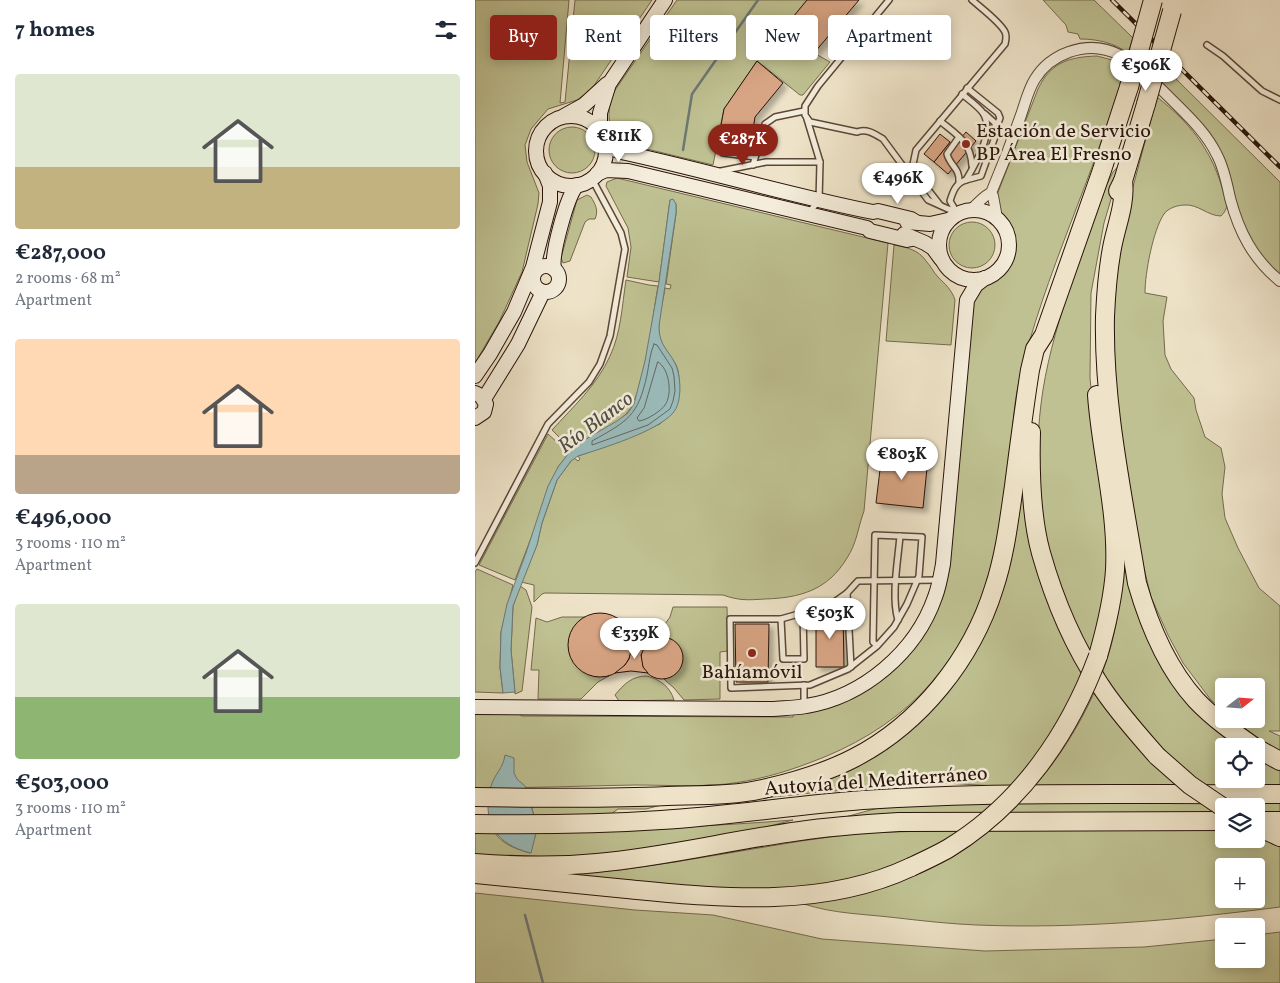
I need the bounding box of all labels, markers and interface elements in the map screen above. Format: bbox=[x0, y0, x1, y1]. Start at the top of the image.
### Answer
chip: Buy bbox=[490, 15, 557, 60]
chip: Rent bbox=[567, 15, 640, 60]
chip: Filters bbox=[650, 15, 736, 60]
chip: New bbox=[746, 15, 818, 60]
chip: Apartment bbox=[828, 15, 951, 60]
text: 7 homes bbox=[15, 16, 95, 45]
icon: filters bbox=[432, 16, 460, 44]
pin: €506K bbox=[1111, 49, 1181, 92]
text: €506K bbox=[1121, 55, 1171, 77]
icon: home bbox=[193, 106, 283, 196]
place label: Estación de Servicio BP Área El Fresno bbox=[976, 118, 1151, 169]
pin: €811K bbox=[584, 120, 654, 163]
pin: €287K bbox=[708, 124, 778, 166]
text: €811K bbox=[597, 126, 641, 148]
text: €287K bbox=[719, 129, 767, 151]
marker: Estación de Servicio BP Área El Fresno bbox=[960, 138, 972, 150]
pin: €496K bbox=[863, 162, 933, 205]
text: €496K bbox=[873, 168, 923, 190]
text: €287,000 bbox=[15, 239, 106, 268]
text: 2 rooms · 68 m² bbox=[15, 268, 121, 290]
text: Apartment bbox=[15, 290, 92, 312]
icon: home bbox=[193, 371, 283, 461]
water label: Río Blanco bbox=[552, 385, 640, 461]
pin: €803K bbox=[867, 438, 937, 481]
text: €803K bbox=[877, 444, 927, 466]
text: €496,000 bbox=[15, 504, 111, 533]
text: 3 rooms · 110 m² bbox=[15, 533, 126, 555]
text: Apartment bbox=[15, 555, 92, 577]
pin: €503K bbox=[795, 598, 865, 640]
text: €503K bbox=[806, 603, 854, 625]
pin: €339K bbox=[600, 618, 670, 660]
text: €339K bbox=[611, 623, 659, 645]
icon: home bbox=[193, 636, 283, 726]
marker: Bahíamóvil bbox=[746, 647, 758, 659]
place label: Bahíamóvil bbox=[701, 659, 803, 687]
north arrow bbox=[1215, 678, 1265, 728]
map controls bbox=[1215, 678, 1265, 968]
button: locate bbox=[1215, 738, 1265, 788]
street label: Autovía del Mediterráneo bbox=[763, 760, 989, 804]
text: €503,000 bbox=[15, 769, 109, 798]
text: 3 rooms · 110 m² bbox=[15, 798, 126, 820]
button: layers bbox=[1215, 798, 1265, 848]
text: Apartment bbox=[15, 820, 92, 842]
button: + bbox=[1215, 858, 1265, 908]
button: − bbox=[1215, 918, 1265, 968]

